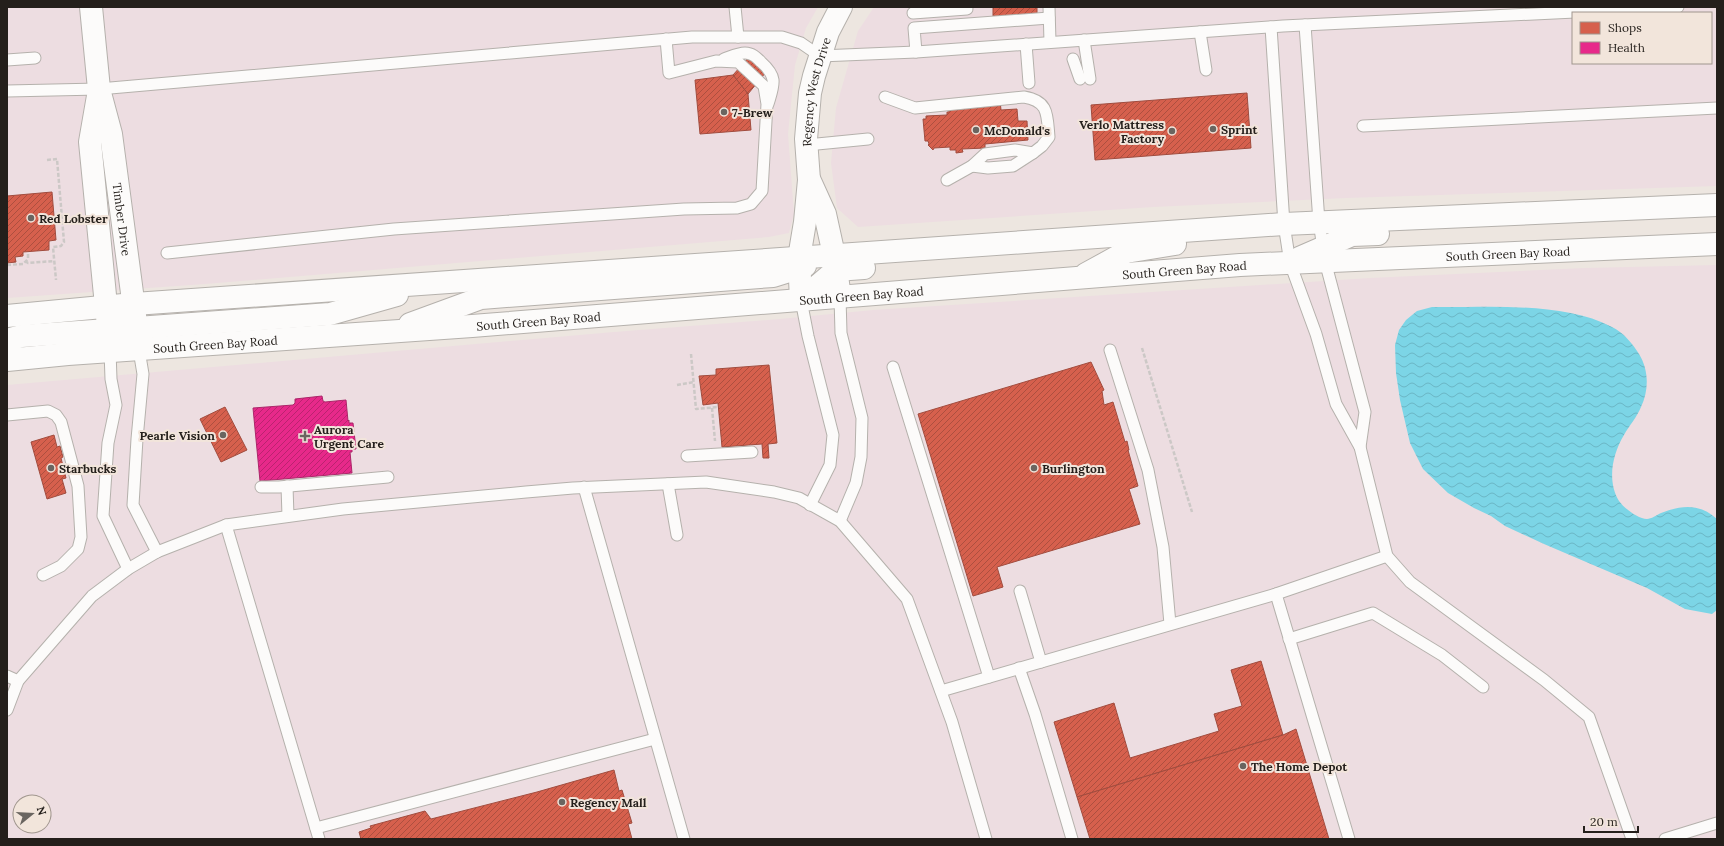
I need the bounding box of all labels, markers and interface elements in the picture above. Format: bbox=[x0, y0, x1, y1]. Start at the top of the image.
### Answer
legend bbox=[1572, 12, 1712, 64]
text: Shops bbox=[1608, 20, 1642, 35]
street label: Regency West Drive bbox=[798, 35, 834, 147]
text: Health bbox=[1608, 40, 1645, 55]
place label: 7-Brew bbox=[732, 105, 773, 120]
marker: 7-Brew bbox=[719, 107, 729, 117]
place label: Verlo Mattress Factory bbox=[1079, 117, 1164, 146]
place label: Sprint bbox=[1221, 122, 1259, 137]
place label: McDonald's bbox=[984, 123, 1050, 138]
marker: Sprint bbox=[1208, 124, 1218, 134]
marker: McDonald's bbox=[971, 125, 981, 135]
marker: Verlo Mattress Factory bbox=[1167, 126, 1177, 136]
street label: Timber Drive bbox=[110, 182, 135, 257]
place label: Red Lobster bbox=[39, 211, 108, 226]
marker: Red Lobster bbox=[26, 213, 36, 223]
street label: South Green Bay Road bbox=[1445, 243, 1571, 263]
street label: South Green Bay Road bbox=[1122, 257, 1247, 282]
street label: South Green Bay Road bbox=[799, 283, 924, 307]
street label: South Green Bay Road bbox=[476, 308, 601, 333]
street label: South Green Bay Road bbox=[153, 332, 278, 356]
place label: Aurora Urgent Care bbox=[314, 422, 384, 451]
place label: Pearle Vision bbox=[139, 428, 215, 443]
marker: Pearle Vision bbox=[218, 430, 228, 440]
marker: Aurora Urgent Care bbox=[299, 430, 311, 442]
place label: Starbucks bbox=[59, 461, 117, 476]
place label: Burlington bbox=[1042, 461, 1105, 476]
marker: Starbucks bbox=[46, 463, 56, 473]
marker: Burlington bbox=[1029, 463, 1039, 473]
place label: The Home Depot bbox=[1251, 759, 1348, 774]
marker: The Home Depot bbox=[1238, 761, 1248, 771]
north arrow bbox=[12, 794, 52, 834]
place label: Regency Mall bbox=[570, 795, 647, 810]
marker: Regency Mall bbox=[557, 797, 567, 807]
text: N bbox=[34, 805, 50, 818]
scale bar bbox=[1584, 808, 1638, 834]
text: 20 m bbox=[1590, 814, 1618, 829]

